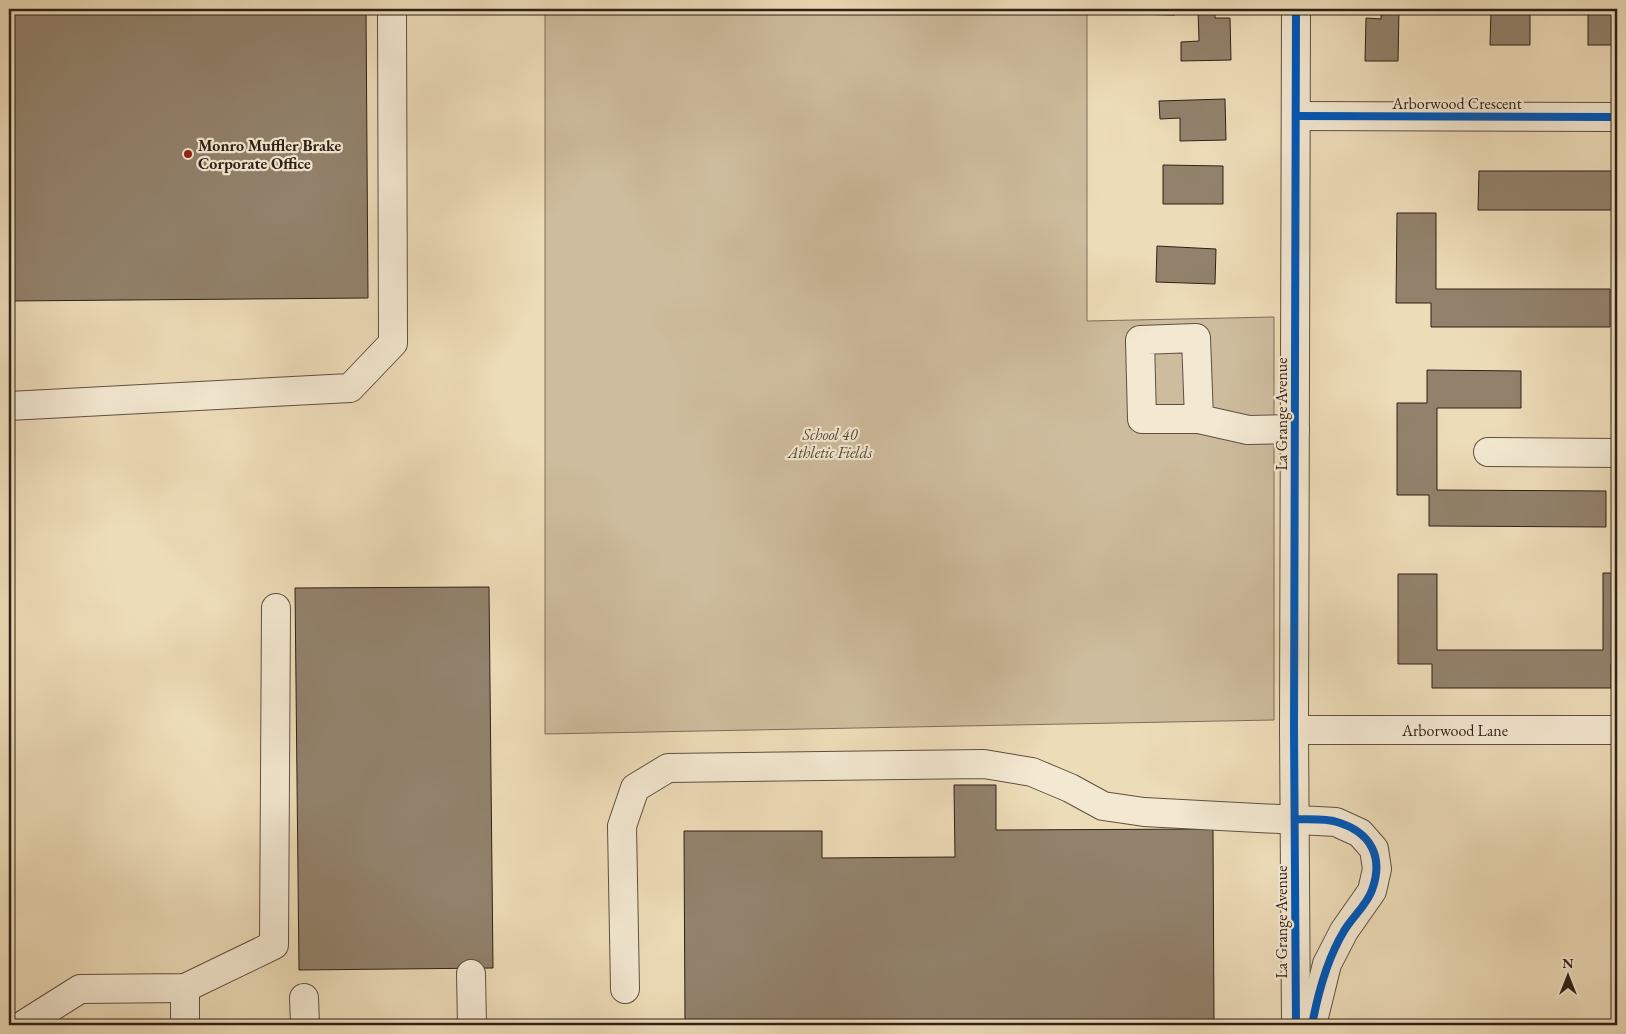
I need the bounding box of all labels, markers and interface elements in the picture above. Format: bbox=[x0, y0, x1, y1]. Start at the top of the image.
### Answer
street label: Arborwood Crescent bbox=[1391, 93, 1522, 114]
place label: Monro Muffler Brake Corporate Office bbox=[198, 135, 341, 174]
marker: Monro Muffler Brake Corporate Office bbox=[182, 148, 194, 160]
street label: La Grange Avenue bbox=[1271, 357, 1292, 471]
park label: School 40 Athletic Fields bbox=[787, 424, 873, 463]
street label: Arborwood Lane bbox=[1401, 720, 1508, 741]
street label: La Grange Avenue bbox=[1271, 865, 1292, 979]
north arrow bbox=[1544, 952, 1594, 1002]
text: N bbox=[1562, 954, 1574, 972]

